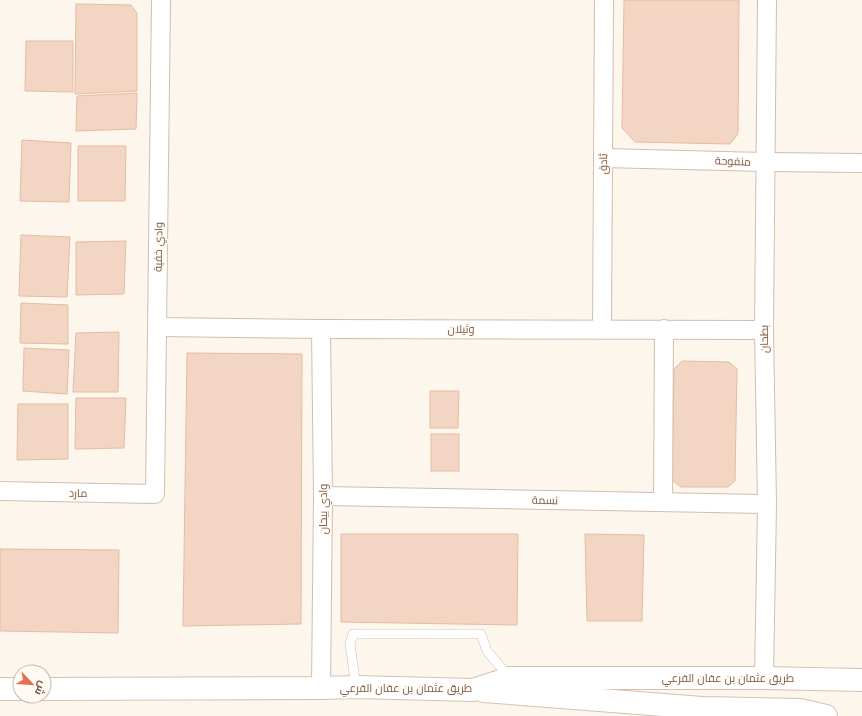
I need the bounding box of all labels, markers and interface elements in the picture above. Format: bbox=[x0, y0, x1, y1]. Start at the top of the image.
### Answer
street label: ثادق bbox=[596, 153, 610, 175]
street label: منفوحة bbox=[715, 153, 751, 169]
street label: وادي خفية bbox=[151, 222, 167, 272]
street label: وثيلان bbox=[448, 322, 474, 336]
street label: بطحان bbox=[757, 325, 771, 353]
street label: وادي بيحان bbox=[316, 484, 332, 534]
street label: مارد bbox=[69, 486, 87, 500]
street label: نسمة bbox=[532, 493, 558, 507]
north arrow bbox=[12, 664, 52, 704]
street label: طريق عثمان بن عفان الفرعي bbox=[662, 671, 794, 687]
text: ش bbox=[32, 679, 50, 698]
street label: طريق عثمان بن عفان الفرعي bbox=[340, 681, 472, 697]

